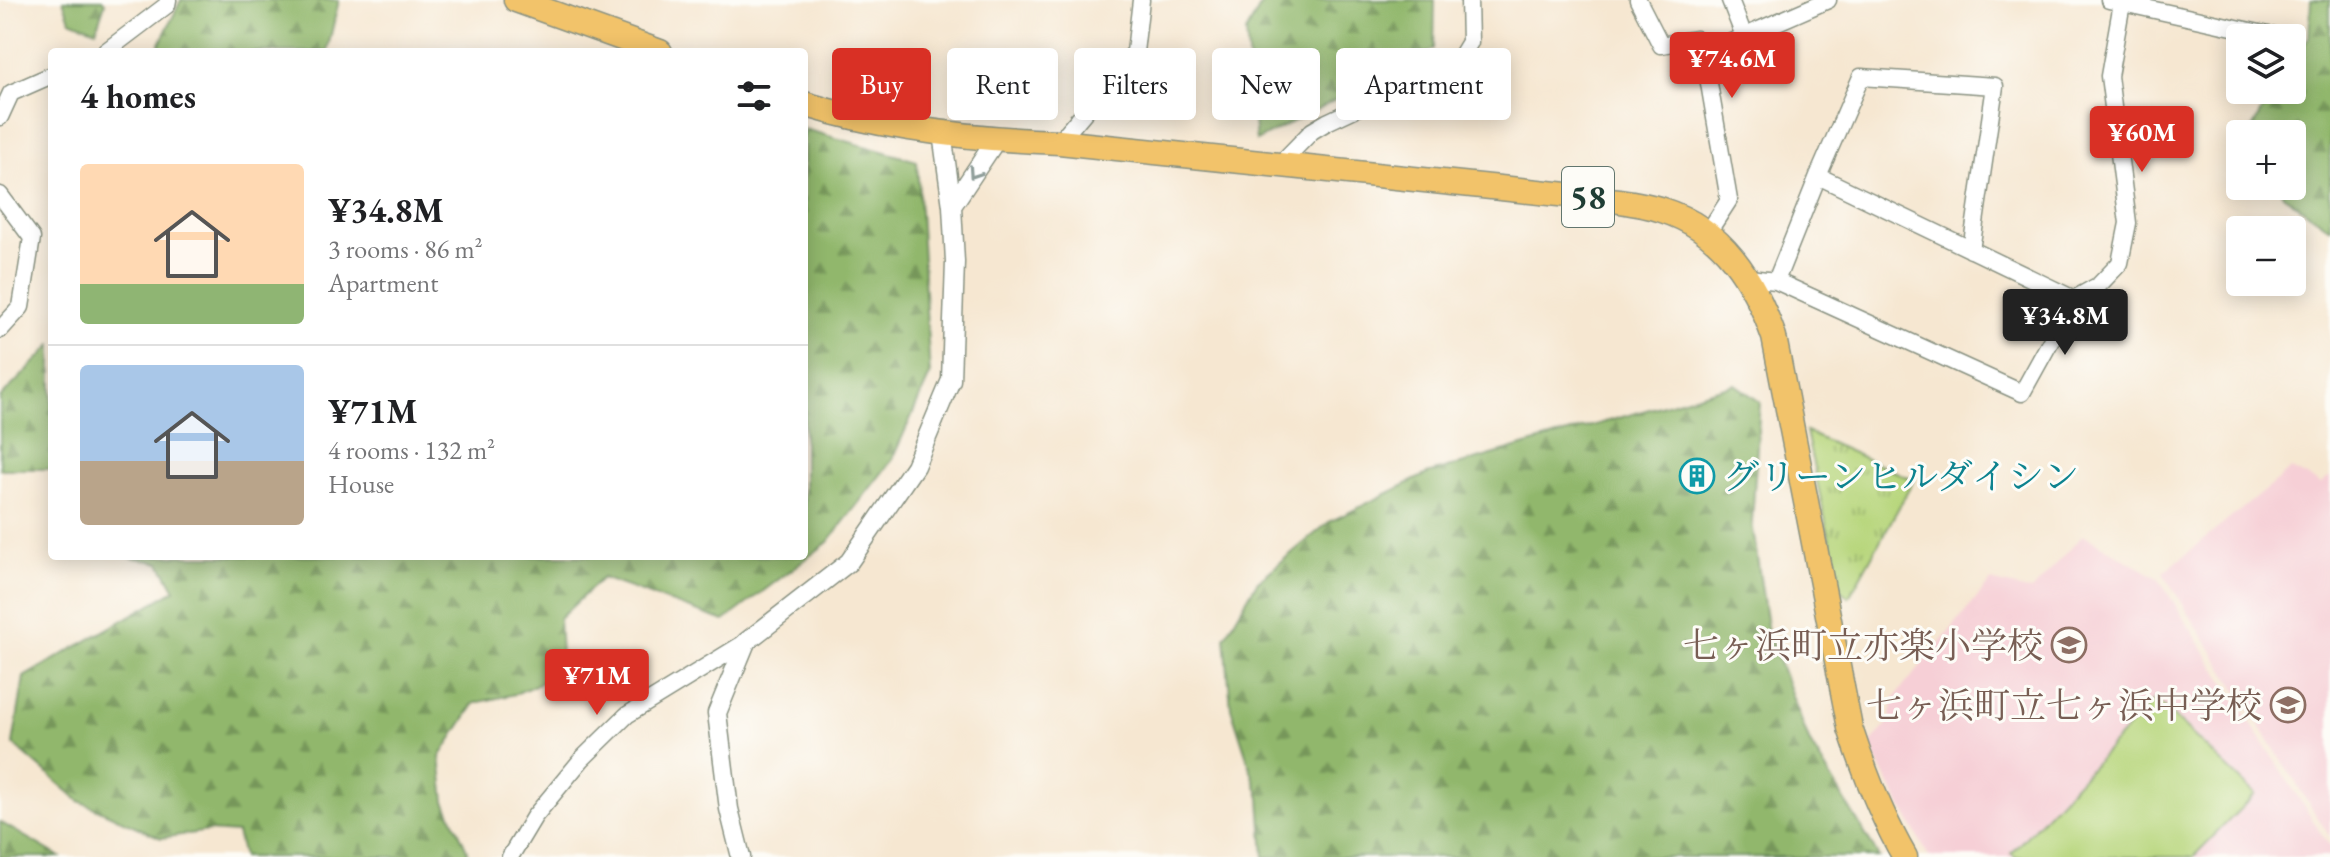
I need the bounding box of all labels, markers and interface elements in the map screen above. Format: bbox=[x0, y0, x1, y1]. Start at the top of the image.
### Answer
map controls bbox=[2226, 24, 2306, 296]
button: layers bbox=[2226, 24, 2306, 104]
pin: ¥74.6M bbox=[1667, 32, 1797, 100]
text: ¥74.6M bbox=[1688, 41, 1776, 75]
chip: Buy bbox=[832, 48, 931, 120]
chip: Rent bbox=[947, 48, 1058, 120]
chip: Filters bbox=[1074, 48, 1196, 120]
chip: New bbox=[1212, 48, 1320, 120]
chip: Apartment bbox=[1336, 48, 1511, 120]
text: 4 homes bbox=[80, 74, 196, 118]
icon: filters bbox=[732, 74, 776, 118]
pin: ¥60M bbox=[2095, 106, 2189, 174]
text: ¥60M bbox=[2108, 115, 2176, 149]
button: + bbox=[2226, 120, 2306, 200]
one-way arrow bbox=[968, 164, 983, 179]
road number: 58 bbox=[1562, 167, 1614, 227]
text: ¥34.8M bbox=[328, 188, 444, 232]
icon: home bbox=[144, 196, 240, 292]
button: − bbox=[2226, 216, 2306, 296]
text: 3 rooms · 86 m² bbox=[328, 232, 483, 266]
text: Apartment bbox=[328, 266, 438, 300]
pin: ¥34.8M bbox=[2000, 289, 2130, 357]
text: ¥34.8M bbox=[2021, 298, 2109, 332]
text: ¥71M bbox=[328, 389, 417, 433]
icon: home bbox=[144, 397, 240, 493]
text: 4 rooms · 132 m² bbox=[328, 433, 495, 467]
place label: グリーンヒルダイシン bbox=[1723, 453, 2079, 500]
building icon: グリーンヒルダイシン bbox=[1678, 457, 1716, 495]
text: House bbox=[328, 467, 394, 501]
place label: 七ヶ浜町立亦楽小学校 bbox=[1683, 622, 2043, 669]
school or university icon: 七ヶ浜町立亦楽小学校 bbox=[2050, 626, 2088, 664]
pin: ¥71M bbox=[550, 649, 644, 717]
text: ¥71M bbox=[563, 658, 631, 692]
place label: 七ヶ浜町立七ヶ浜中学校 bbox=[1866, 682, 2262, 729]
school or university icon: 七ヶ浜町立七ヶ浜中学校 bbox=[2269, 686, 2307, 724]

